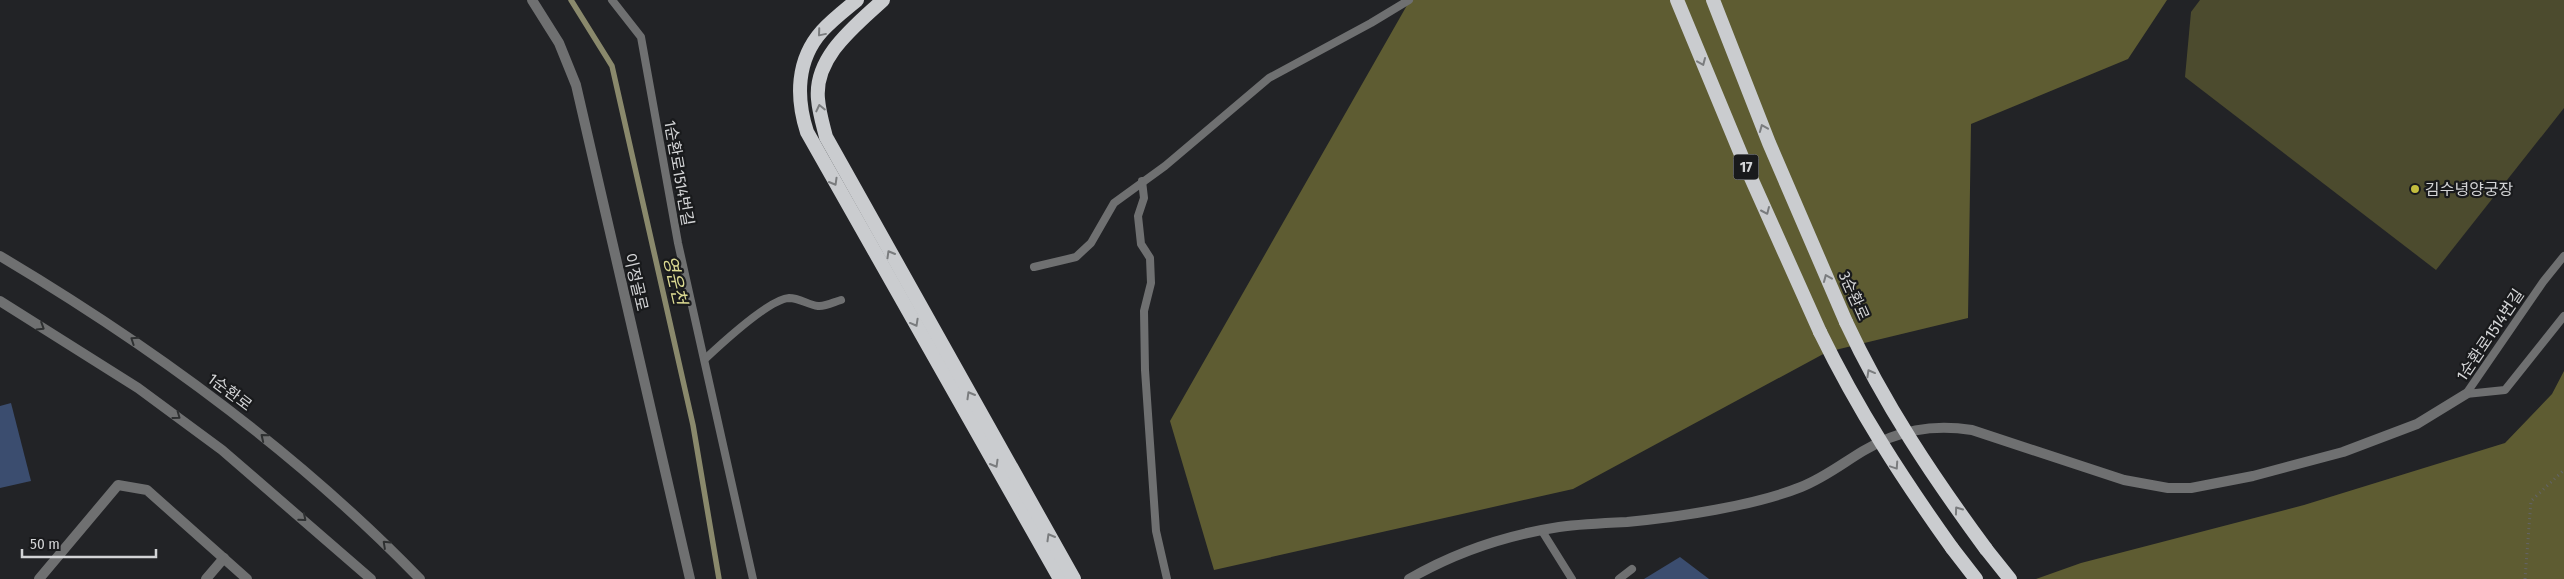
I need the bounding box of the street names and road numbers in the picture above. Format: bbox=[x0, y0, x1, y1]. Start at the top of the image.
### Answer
street label: 1순환로1514번길 bbox=[660, 119, 698, 227]
road number: 17 bbox=[1734, 154, 1758, 180]
street label: 이정골로 bbox=[620, 251, 652, 313]
street label: 3순환로 bbox=[1835, 269, 1873, 324]
street label: 1순환로1514번길 bbox=[2452, 285, 2528, 385]
street label: 1순환로 bbox=[204, 369, 256, 415]

